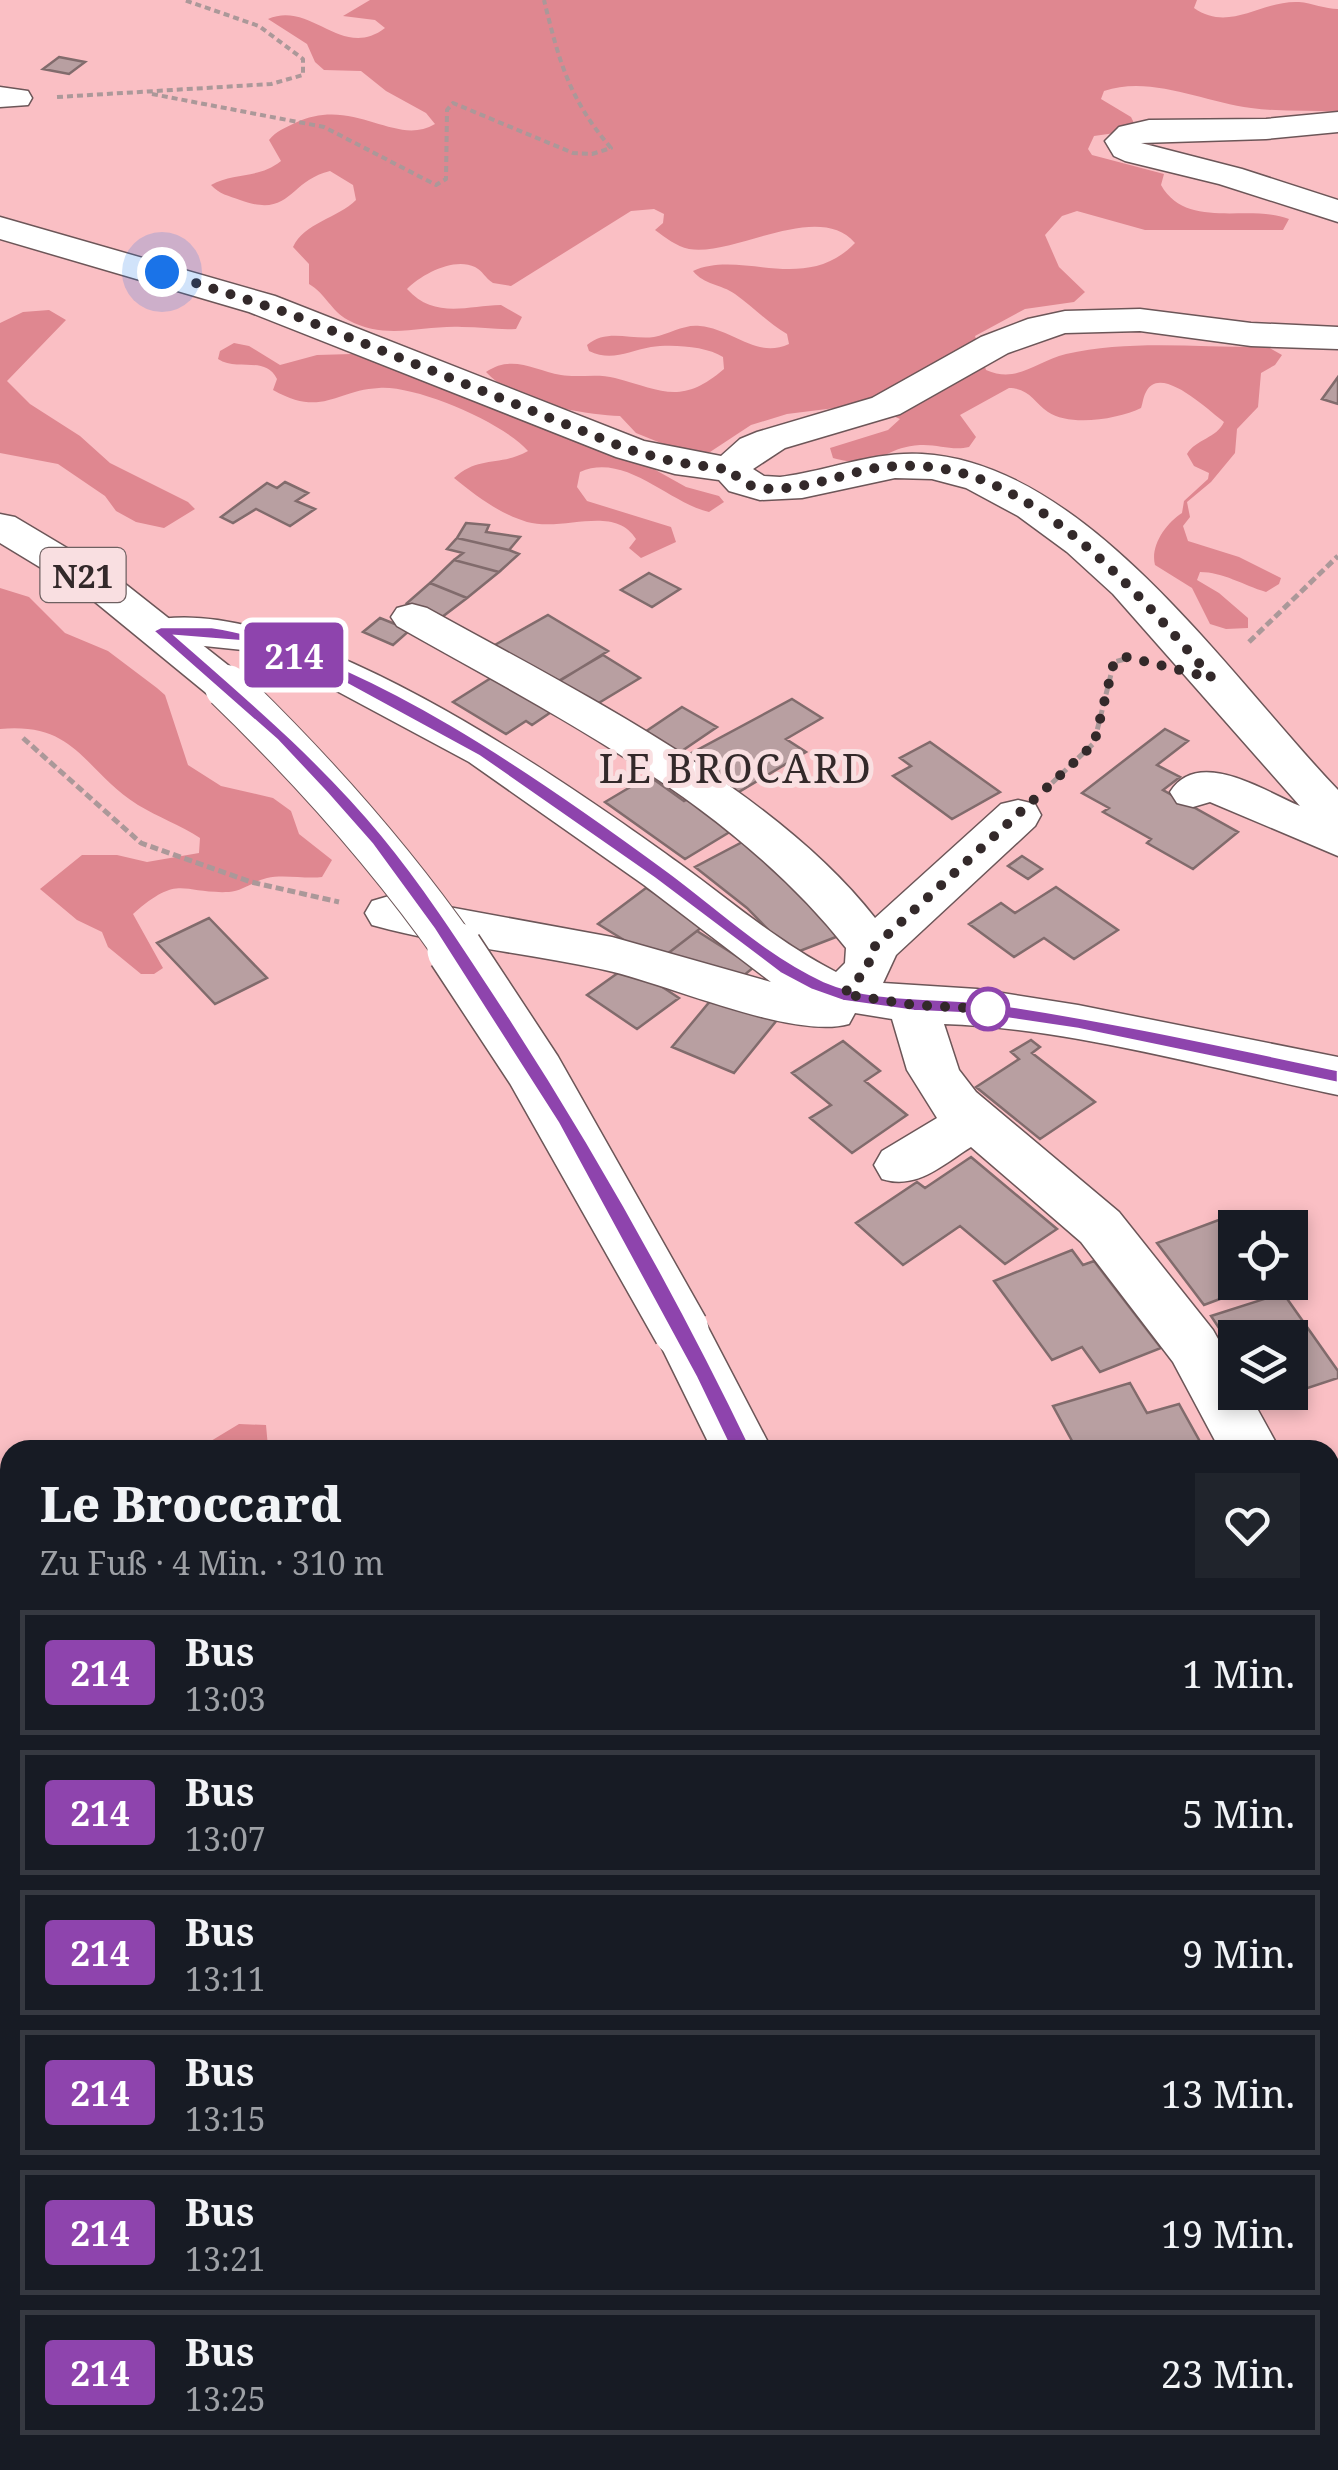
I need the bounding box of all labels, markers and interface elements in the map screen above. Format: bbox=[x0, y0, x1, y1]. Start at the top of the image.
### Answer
your location bbox=[137, 247, 187, 297]
road number: N21 bbox=[41, 548, 126, 602]
line badge: 214 bbox=[236, 622, 352, 688]
text: 214 bbox=[264, 632, 324, 679]
district label: LE BROCARD bbox=[599, 740, 873, 795]
unlabelled marker bbox=[967, 988, 1009, 1030]
map controls bbox=[1218, 1210, 1308, 1410]
button: locate bbox=[1218, 1210, 1308, 1300]
button: layers bbox=[1218, 1320, 1308, 1410]
text: Le Broccard bbox=[40, 1471, 342, 1536]
button: heart bbox=[1195, 1473, 1300, 1578]
text: Zu Fuß · 4 Min. · 310 m bbox=[40, 1541, 384, 1584]
text: Bus bbox=[185, 1625, 254, 1677]
text: 1 Min. bbox=[1182, 1647, 1295, 1699]
text: 214 bbox=[70, 1649, 130, 1696]
text: 13:03 bbox=[185, 1677, 266, 1720]
text: Bus bbox=[185, 1765, 254, 1817]
text: 5 Min. bbox=[1182, 1787, 1295, 1839]
text: 214 bbox=[70, 1789, 130, 1836]
text: 13:07 bbox=[185, 1817, 266, 1860]
text: Bus bbox=[185, 1905, 254, 1957]
text: 9 Min. bbox=[1182, 1927, 1295, 1979]
text: 214 bbox=[70, 1929, 130, 1976]
text: 13:11 bbox=[185, 1957, 266, 2000]
text: Bus bbox=[185, 2045, 254, 2097]
text: 13 Min. bbox=[1161, 2067, 1295, 2119]
text: 214 bbox=[70, 2069, 130, 2116]
text: 13:15 bbox=[185, 2097, 266, 2140]
text: Bus bbox=[185, 2185, 254, 2237]
text: 19 Min. bbox=[1161, 2207, 1295, 2259]
text: 214 bbox=[70, 2209, 130, 2256]
text: 13:21 bbox=[185, 2237, 266, 2280]
text: Bus bbox=[185, 2325, 254, 2377]
text: 23 Min. bbox=[1161, 2347, 1295, 2399]
text: 214 bbox=[70, 2349, 130, 2396]
text: 13:25 bbox=[185, 2377, 266, 2420]

